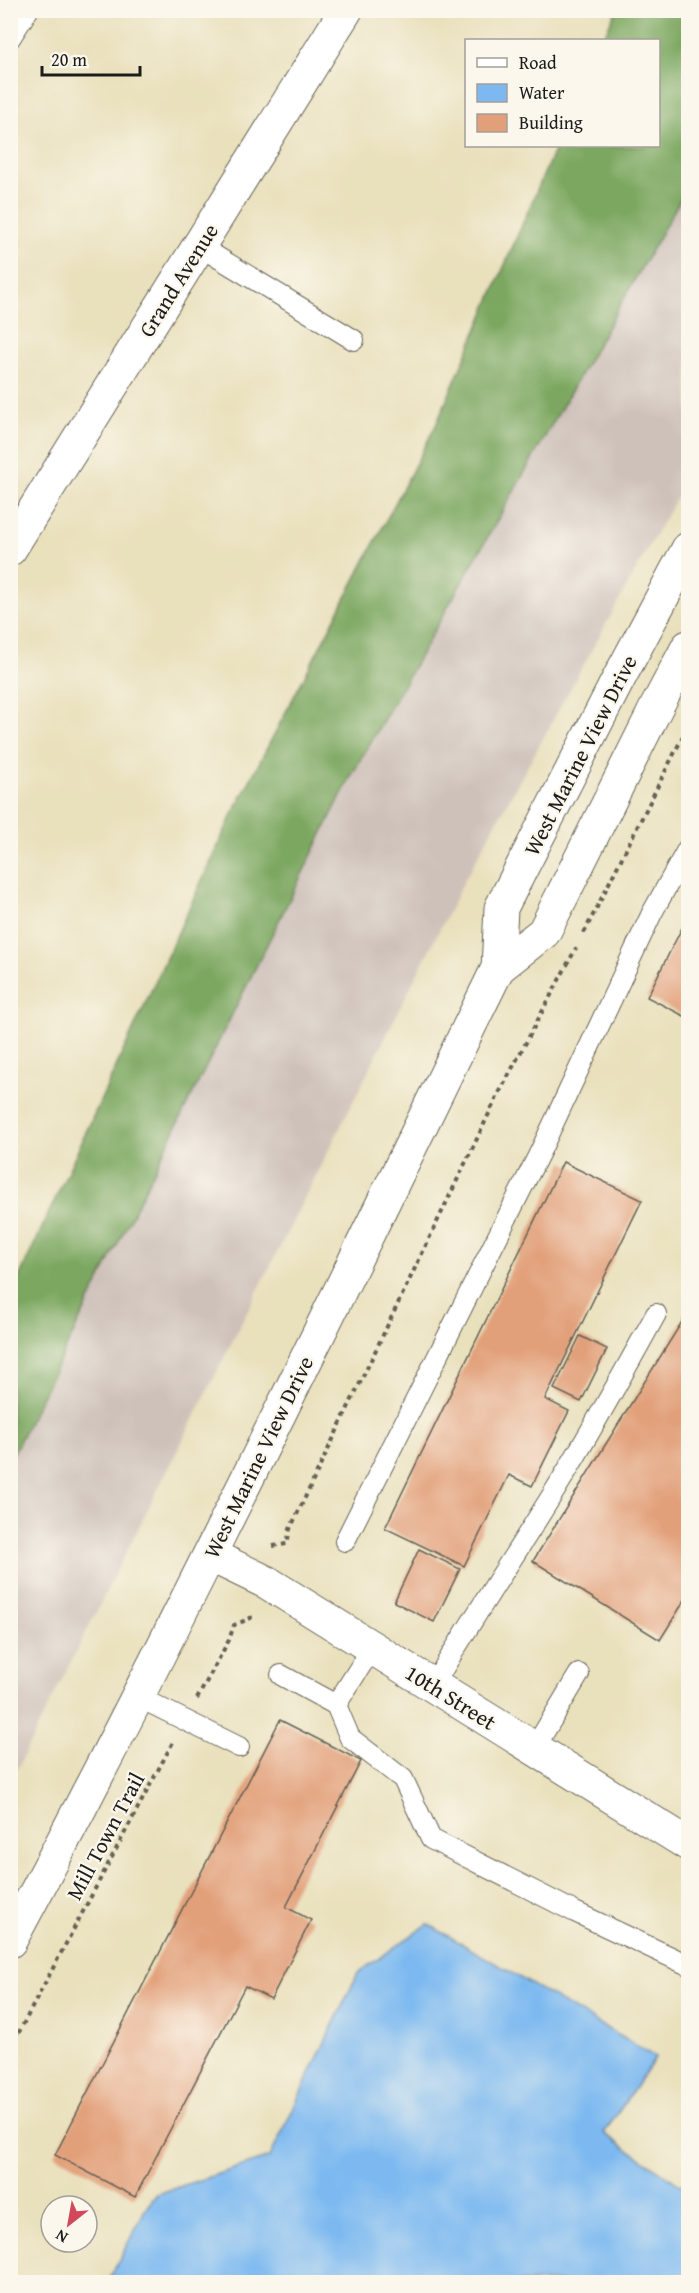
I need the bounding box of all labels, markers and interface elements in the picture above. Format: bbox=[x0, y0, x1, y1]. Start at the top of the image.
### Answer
scale bar bbox=[42, 39, 140, 77]
legend bbox=[465, 39, 660, 147]
text: 20 m bbox=[51, 46, 87, 73]
text: Road bbox=[519, 49, 557, 76]
text: Water bbox=[519, 79, 565, 106]
text: Building bbox=[519, 109, 583, 136]
street label: Grand Avenue bbox=[130, 217, 226, 343]
street label: West Marine View Drive bbox=[515, 649, 645, 861]
street label: West Marine View Drive bbox=[195, 1350, 321, 1564]
street label: 10th Street bbox=[399, 1656, 503, 1738]
street label: Mill Town Trail bbox=[58, 1766, 152, 1906]
north arrow bbox=[39, 2194, 99, 2254]
text: N bbox=[50, 2224, 72, 2250]

